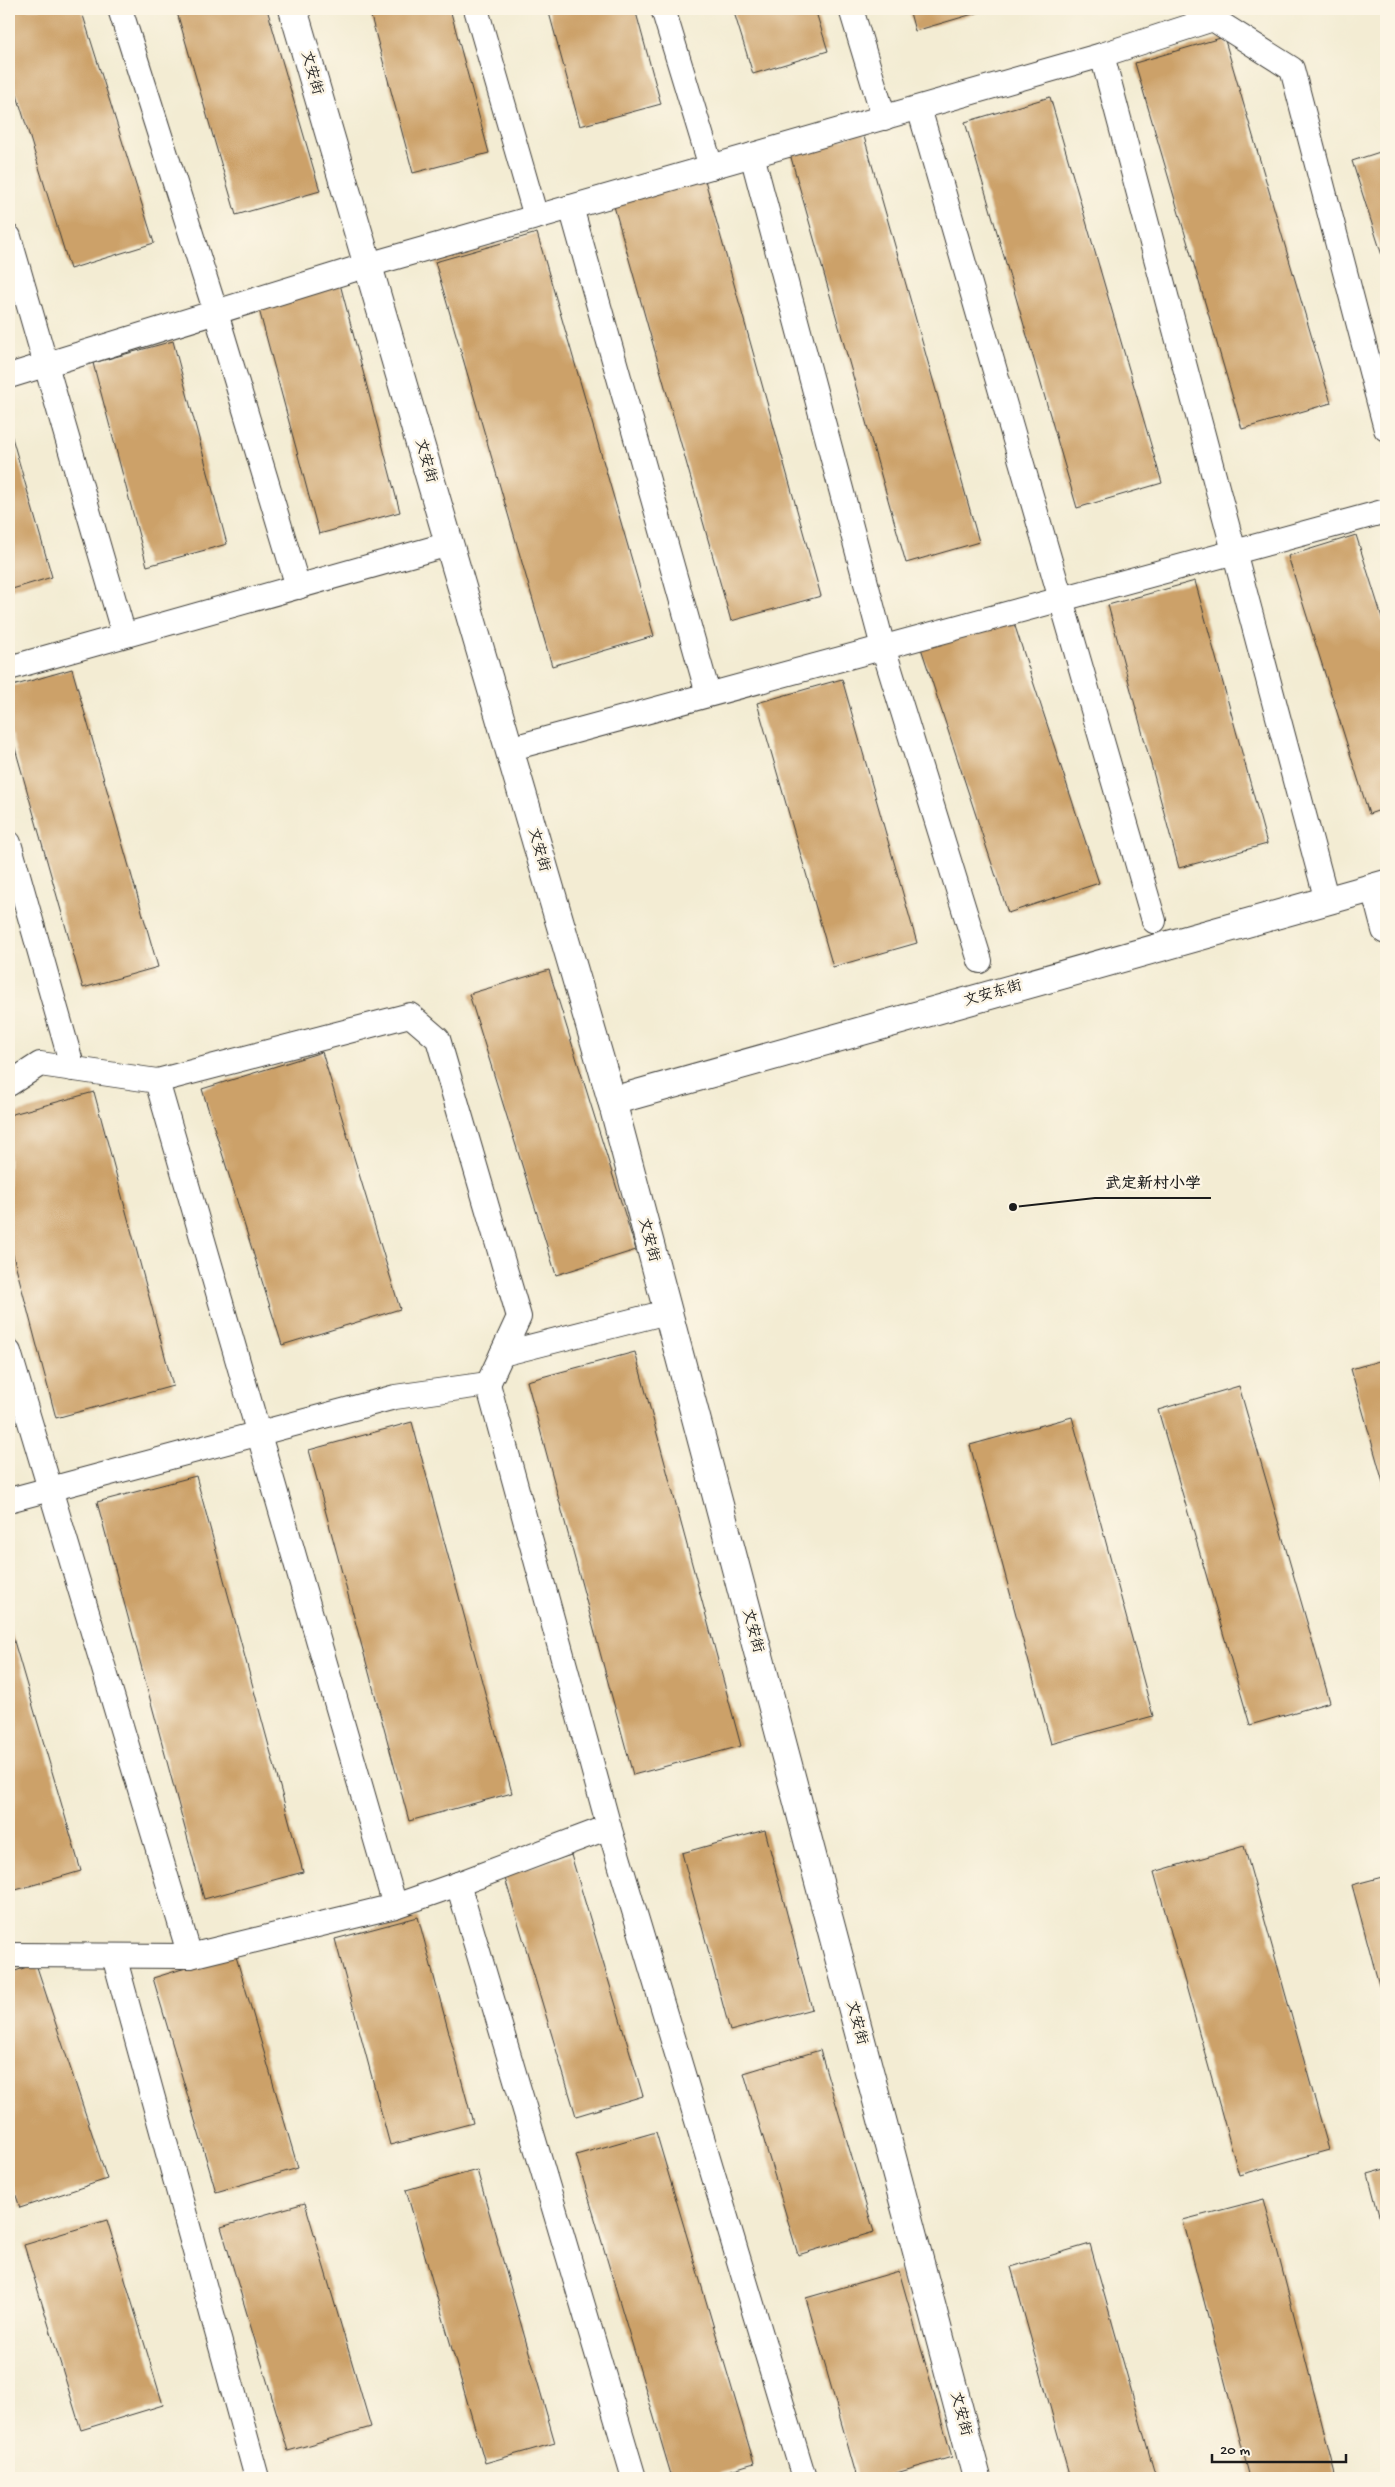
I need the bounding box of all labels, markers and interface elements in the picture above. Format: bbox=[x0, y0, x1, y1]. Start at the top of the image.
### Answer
street label: 文安街 bbox=[296, 49, 326, 97]
street label: 文安街 bbox=[410, 437, 440, 485]
street label: 文安街 bbox=[523, 826, 553, 874]
street label: 文安东街 bbox=[962, 977, 1024, 1011]
callout: 武定新村小学 bbox=[1095, 1167, 1211, 1198]
text: 武定新村小学 bbox=[1105, 1174, 1201, 1195]
street label: 文安街 bbox=[633, 1216, 663, 1264]
street label: 文安街 bbox=[737, 1607, 767, 1655]
street label: 文安街 bbox=[841, 1999, 871, 2047]
street label: 文安街 bbox=[945, 2390, 975, 2438]
scale bar bbox=[1212, 2432, 1346, 2464]
text: 20 m bbox=[1220, 2442, 1250, 2460]

